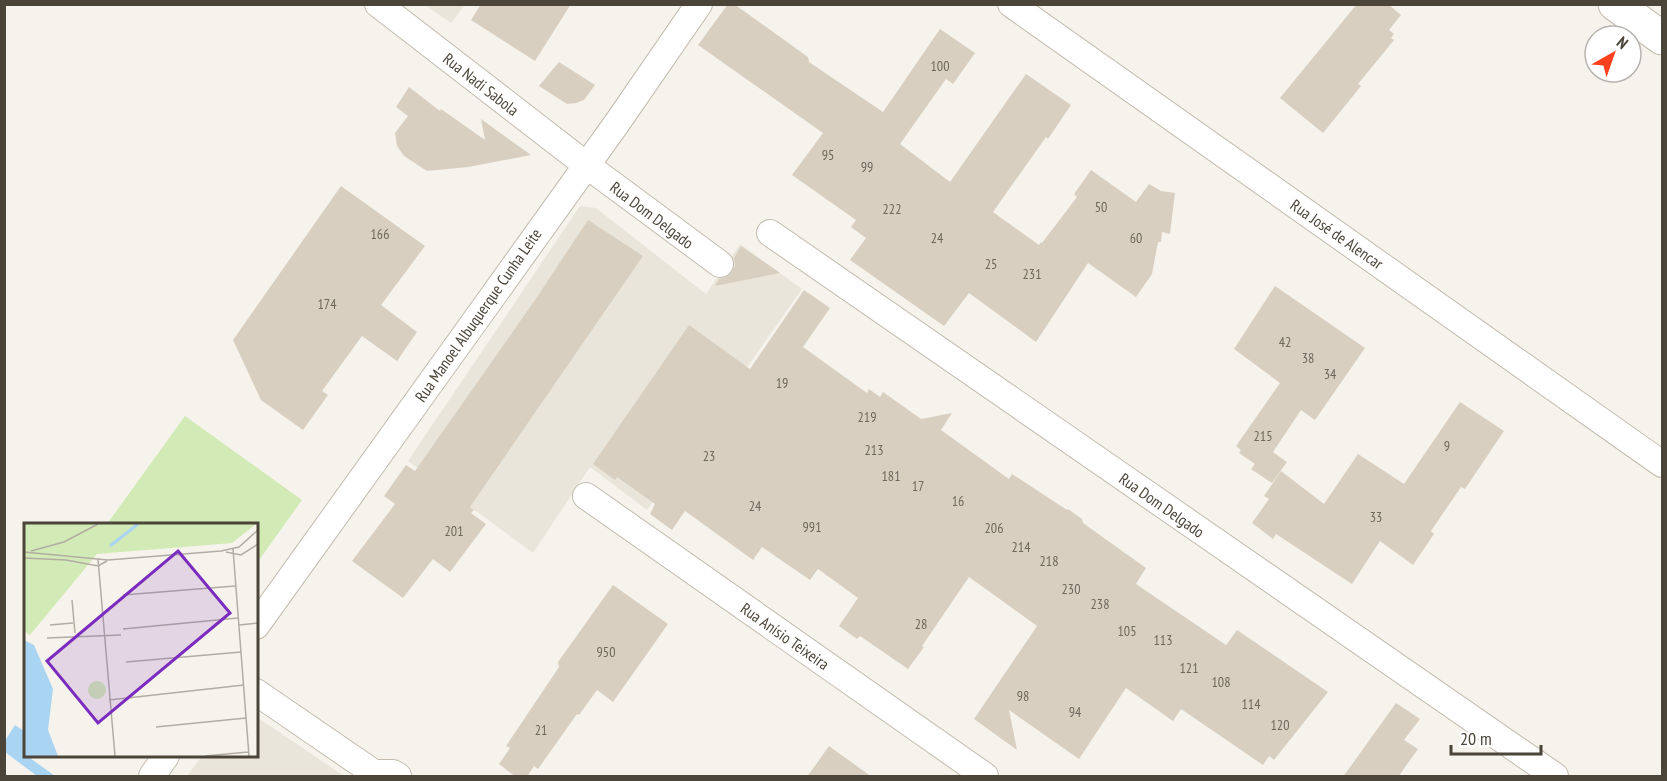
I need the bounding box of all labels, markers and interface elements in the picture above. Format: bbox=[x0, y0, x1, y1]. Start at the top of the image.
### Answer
north arrow bbox=[1583, 24, 1643, 84]
text: N bbox=[1613, 32, 1632, 53]
street label: Rua Nadi Sabola bbox=[439, 48, 523, 120]
house number: 100 bbox=[931, 57, 949, 75]
house number: 95 bbox=[822, 146, 834, 164]
house number: 99 bbox=[861, 158, 873, 176]
street label: Rua Dom Delgado bbox=[606, 177, 698, 253]
street label: Rua José de Alencar bbox=[1287, 195, 1388, 274]
house number: 50 bbox=[1095, 198, 1107, 216]
house number: 222 bbox=[883, 200, 901, 218]
house number: 166 bbox=[371, 225, 389, 243]
street label: Rua Manoel Albuquerque Cunha Leite bbox=[410, 225, 546, 405]
house number: 24 bbox=[931, 229, 944, 247]
house number: 60 bbox=[1130, 229, 1142, 247]
house number: 25 bbox=[985, 255, 997, 273]
house number: 231 bbox=[1023, 265, 1041, 283]
house number: 174 bbox=[318, 295, 337, 313]
house number: 42 bbox=[1279, 333, 1291, 351]
house number: 38 bbox=[1302, 349, 1314, 367]
house number: 34 bbox=[1324, 365, 1337, 383]
house number: 19 bbox=[776, 374, 788, 392]
house number: 219 bbox=[858, 408, 876, 426]
house number: 215 bbox=[1254, 427, 1272, 445]
house number: 9 bbox=[1444, 437, 1450, 455]
house number: 213 bbox=[865, 441, 883, 459]
house number: 23 bbox=[703, 447, 715, 465]
house number: 181 bbox=[882, 467, 900, 485]
street label: Rua Dom Delgado bbox=[1116, 468, 1209, 542]
house number: 17 bbox=[912, 477, 924, 495]
house number: 16 bbox=[952, 492, 964, 510]
house number: 24 bbox=[749, 497, 762, 515]
house number: 33 bbox=[1370, 508, 1382, 526]
house number: 991 bbox=[803, 518, 821, 536]
house number: 206 bbox=[985, 519, 1003, 537]
house number: 201 bbox=[445, 522, 463, 540]
inset map bbox=[24, 523, 258, 757]
house number: 214 bbox=[1012, 538, 1031, 556]
house number: 218 bbox=[1040, 552, 1058, 570]
house number: 230 bbox=[1062, 580, 1080, 598]
house number: 238 bbox=[1091, 595, 1109, 613]
street label: Rua Anísio Teixeira bbox=[737, 598, 833, 674]
house number: 28 bbox=[915, 615, 927, 633]
house number: 105 bbox=[1118, 622, 1136, 640]
house number: 113 bbox=[1154, 631, 1172, 649]
house number: 950 bbox=[597, 643, 615, 661]
house number: 121 bbox=[1180, 659, 1198, 677]
house number: 108 bbox=[1212, 673, 1230, 691]
house number: 98 bbox=[1017, 687, 1029, 705]
house number: 114 bbox=[1242, 695, 1261, 713]
house number: 94 bbox=[1069, 703, 1082, 721]
house number: 120 bbox=[1271, 716, 1289, 734]
scale bar bbox=[1451, 718, 1541, 756]
house number: 21 bbox=[535, 721, 547, 739]
text: 20 m bbox=[1460, 727, 1492, 750]

